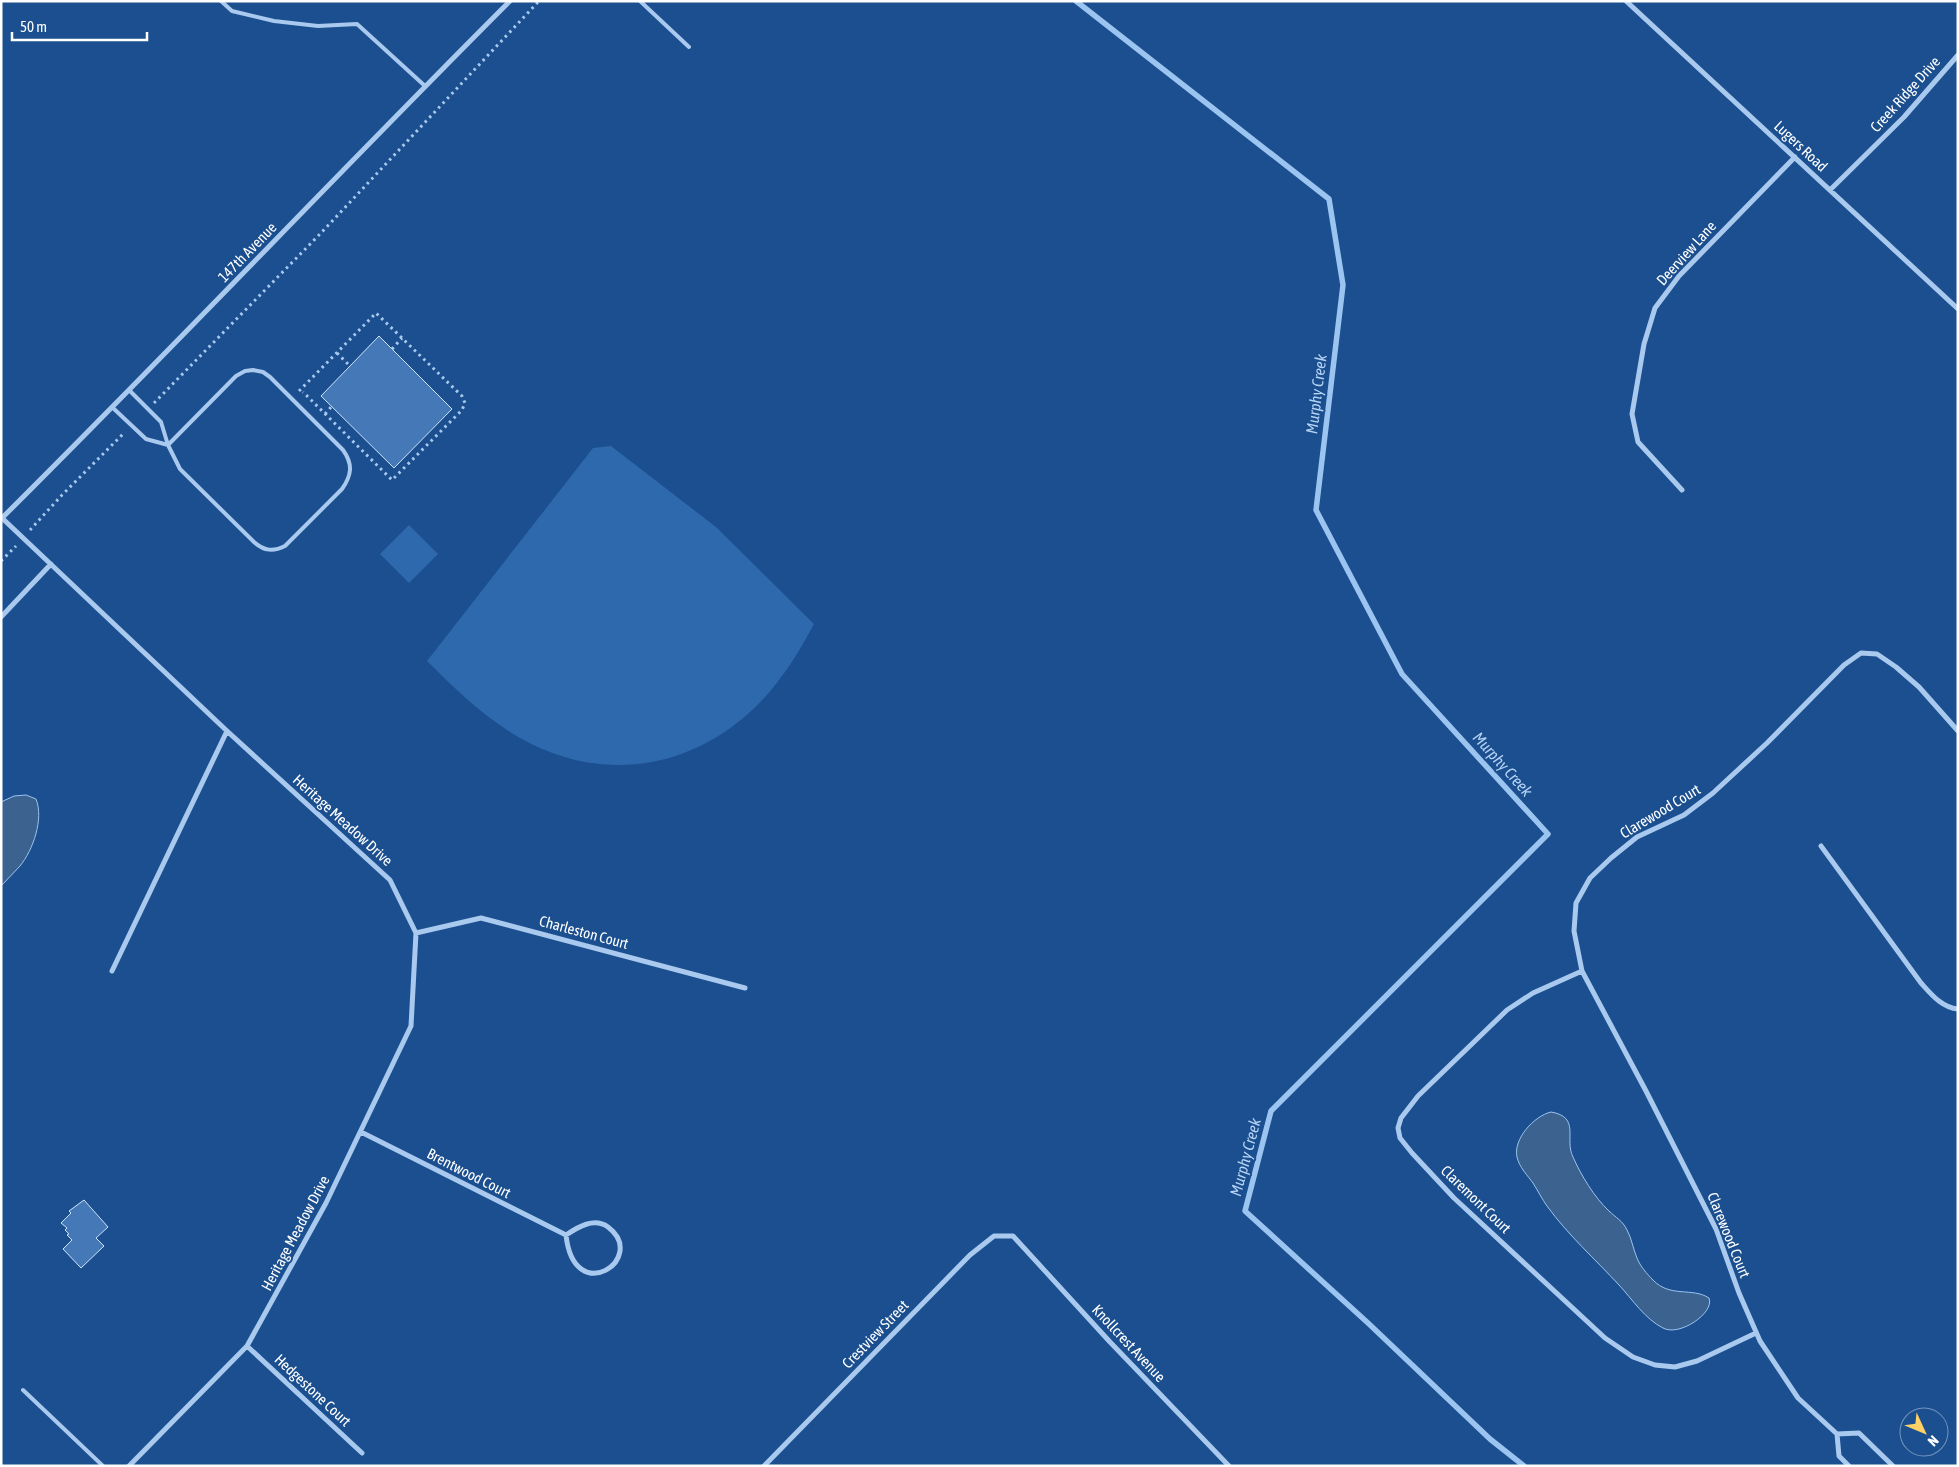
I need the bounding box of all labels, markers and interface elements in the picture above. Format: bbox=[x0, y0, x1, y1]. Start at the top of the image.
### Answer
scale bar bbox=[12, 10, 148, 42]
text: 50 m bbox=[20, 18, 47, 35]
street label: Creek Ridge Drive bbox=[1867, 53, 1943, 135]
street label: Lugers Road bbox=[1771, 117, 1831, 175]
street label: Deerview Lane bbox=[1653, 217, 1719, 289]
street label: 147th Avenue bbox=[214, 219, 280, 285]
water label: Murphy Creek bbox=[1302, 352, 1331, 435]
water label: Murphy Creek bbox=[1469, 728, 1537, 801]
street label: Heritage Meadow Drive bbox=[290, 771, 396, 869]
street label: Clarewood Court bbox=[1617, 780, 1703, 842]
street label: Charleston Court bbox=[538, 912, 630, 952]
water label: Murphy Creek bbox=[1226, 1115, 1265, 1198]
street label: Brentwood Court bbox=[424, 1145, 514, 1201]
street label: Claremont Court bbox=[1438, 1162, 1514, 1236]
street label: Heritage Meadow Drive bbox=[258, 1172, 333, 1293]
street label: Clarewood Court bbox=[1704, 1190, 1754, 1280]
street label: Crestview Street bbox=[838, 1297, 912, 1371]
street label: Knollcrest Avenue bbox=[1089, 1301, 1169, 1385]
street label: Hedgestone Court bbox=[271, 1350, 355, 1430]
north arrow bbox=[1899, 1407, 1949, 1457]
text: N bbox=[1925, 1433, 1942, 1450]

